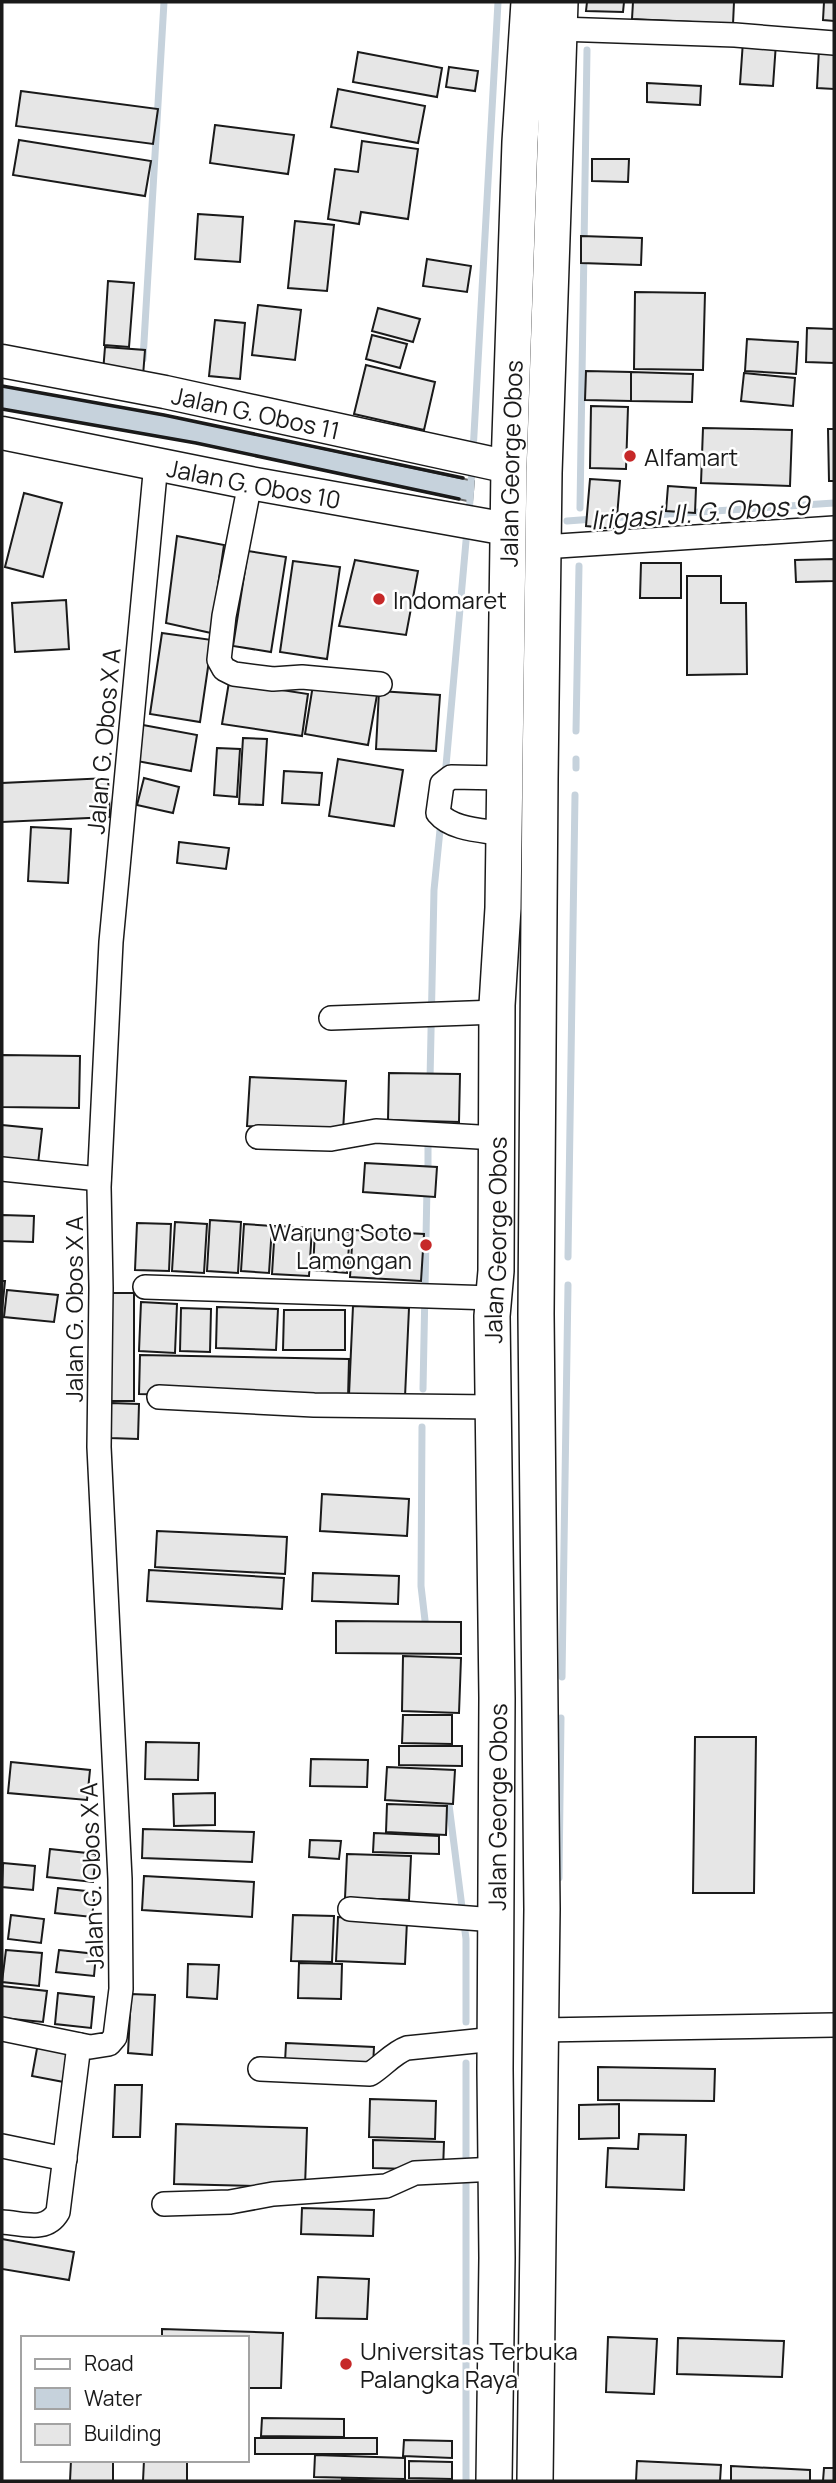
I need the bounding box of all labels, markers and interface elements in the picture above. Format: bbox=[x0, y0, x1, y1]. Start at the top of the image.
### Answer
street label: Jalan George Obos bbox=[491, 359, 529, 567]
street label: Jalan G. Obos 11 bbox=[169, 377, 343, 446]
place label: Alfamart bbox=[644, 440, 738, 473]
marker: Alfamart bbox=[622, 448, 638, 464]
street label: Jalan G. Obos 10 bbox=[164, 450, 344, 515]
water label: Irigasi Jl. G. Obos 9 bbox=[589, 486, 813, 538]
place label: Indomaret bbox=[393, 583, 507, 616]
marker: Indomaret bbox=[371, 591, 387, 607]
street label: Jalan G. Obos X A bbox=[78, 647, 128, 835]
street label: Jalan George Obos bbox=[475, 1137, 513, 1344]
place label: Warung Soto Lamongan bbox=[269, 1215, 412, 1276]
street label: Jalan G. Obos X A bbox=[57, 1216, 90, 1402]
marker: Warung Soto Lamongan bbox=[418, 1237, 434, 1253]
street label: Jalan George Obos bbox=[479, 1703, 513, 1911]
street label: Jalan G. Obos X A bbox=[71, 1782, 111, 1970]
place label: Universitas Terbuka Palangka Raya bbox=[360, 2334, 578, 2395]
legend bbox=[21, 2336, 248, 2462]
text: Road bbox=[84, 2349, 134, 2377]
marker: Universitas Terbuka Palangka Raya bbox=[338, 2356, 354, 2372]
text: Water bbox=[84, 2384, 143, 2412]
text: Building bbox=[84, 2419, 161, 2447]

